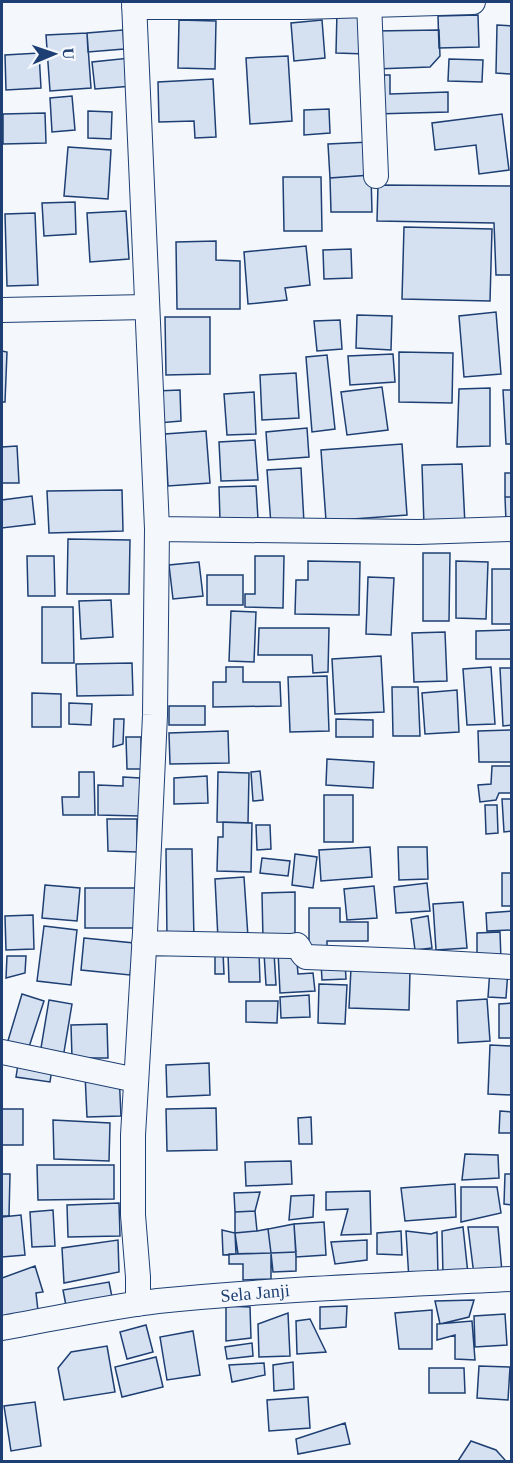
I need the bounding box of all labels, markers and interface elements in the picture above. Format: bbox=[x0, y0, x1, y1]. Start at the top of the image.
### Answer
north arrow bbox=[24, 24, 84, 84]
text: U bbox=[60, 47, 77, 60]
street label: Sela Janji bbox=[220, 1280, 290, 1306]

